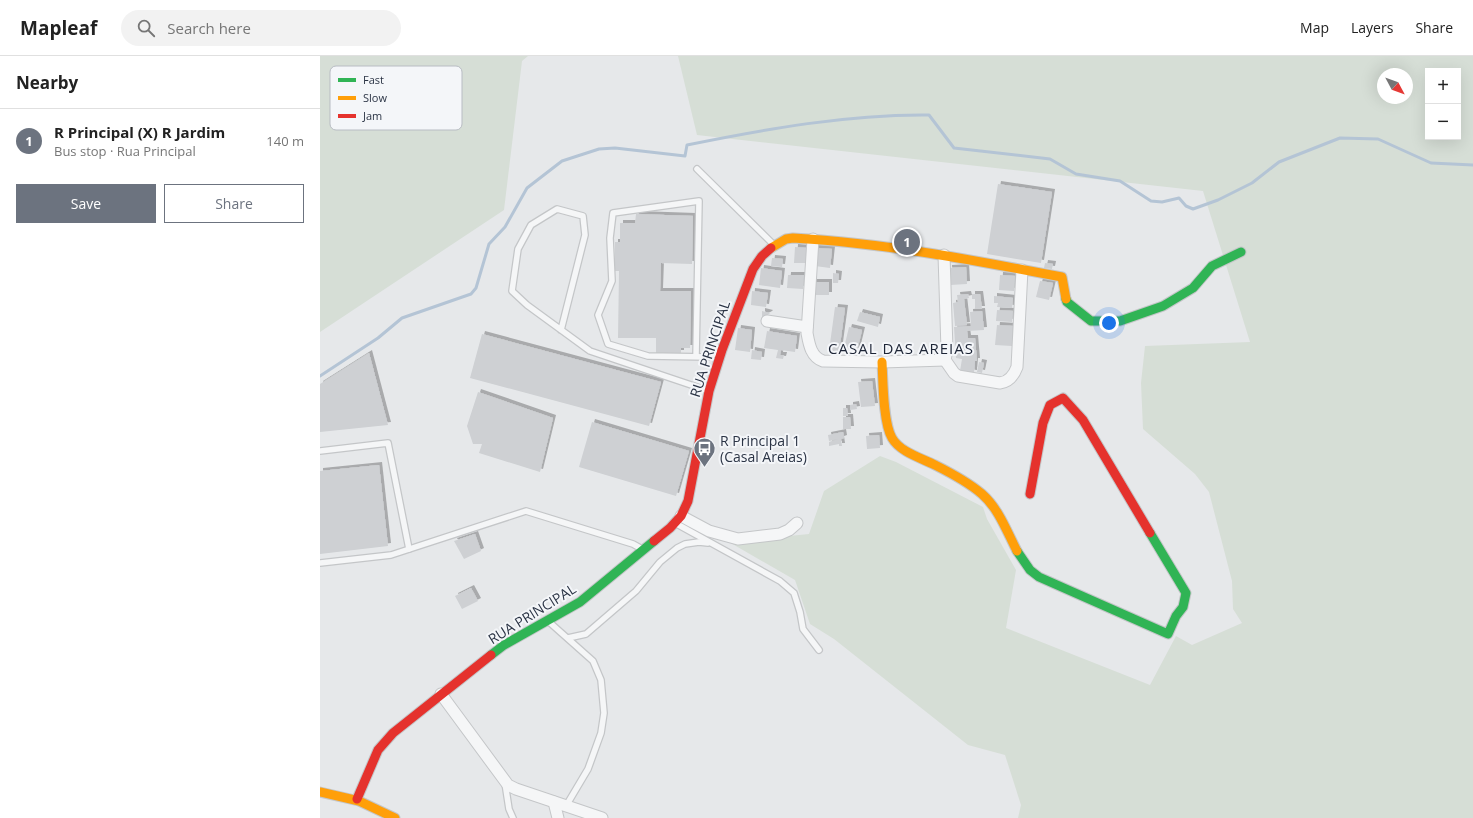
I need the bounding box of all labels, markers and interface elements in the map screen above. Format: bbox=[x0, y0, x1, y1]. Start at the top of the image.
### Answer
search box bbox=[121, 10, 401, 46]
text: Mapleaf bbox=[20, 15, 97, 41]
icon: search bbox=[135, 17, 157, 39]
text: Search here bbox=[167, 18, 251, 38]
text: Map bbox=[1300, 18, 1329, 37]
text: Layers bbox=[1351, 18, 1393, 37]
text: Share bbox=[1415, 18, 1453, 37]
legend bbox=[330, 66, 462, 130]
north arrow bbox=[1377, 68, 1413, 104]
map controls bbox=[1425, 68, 1461, 140]
button: + bbox=[1425, 68, 1461, 104]
text: Nearby bbox=[16, 71, 78, 94]
text: Fast bbox=[363, 72, 384, 87]
text: Slow bbox=[363, 90, 387, 105]
button: − bbox=[1425, 104, 1461, 140]
text: Jam bbox=[362, 108, 382, 123]
text: R Principal (X) R Jardim bbox=[54, 122, 225, 142]
text: 1 bbox=[25, 132, 33, 150]
text: 140 m bbox=[266, 132, 304, 150]
text: Bus stop · Rua Principal bbox=[54, 142, 196, 160]
button: Save bbox=[16, 184, 156, 223]
button: Share bbox=[164, 184, 304, 223]
pin: 1 bbox=[894, 227, 920, 257]
street label: RUA PRINCIPAL bbox=[685, 298, 734, 399]
your location bbox=[1099, 313, 1119, 333]
district label: CASAL DAS AREIAS bbox=[828, 338, 974, 358]
place label: R Principal 1 (Casal Areias) bbox=[720, 431, 807, 466]
bus stop icon: R Principal 1 (Casal Areias) bbox=[691, 436, 717, 469]
street label: RUA PRINCIPAL bbox=[484, 579, 579, 648]

